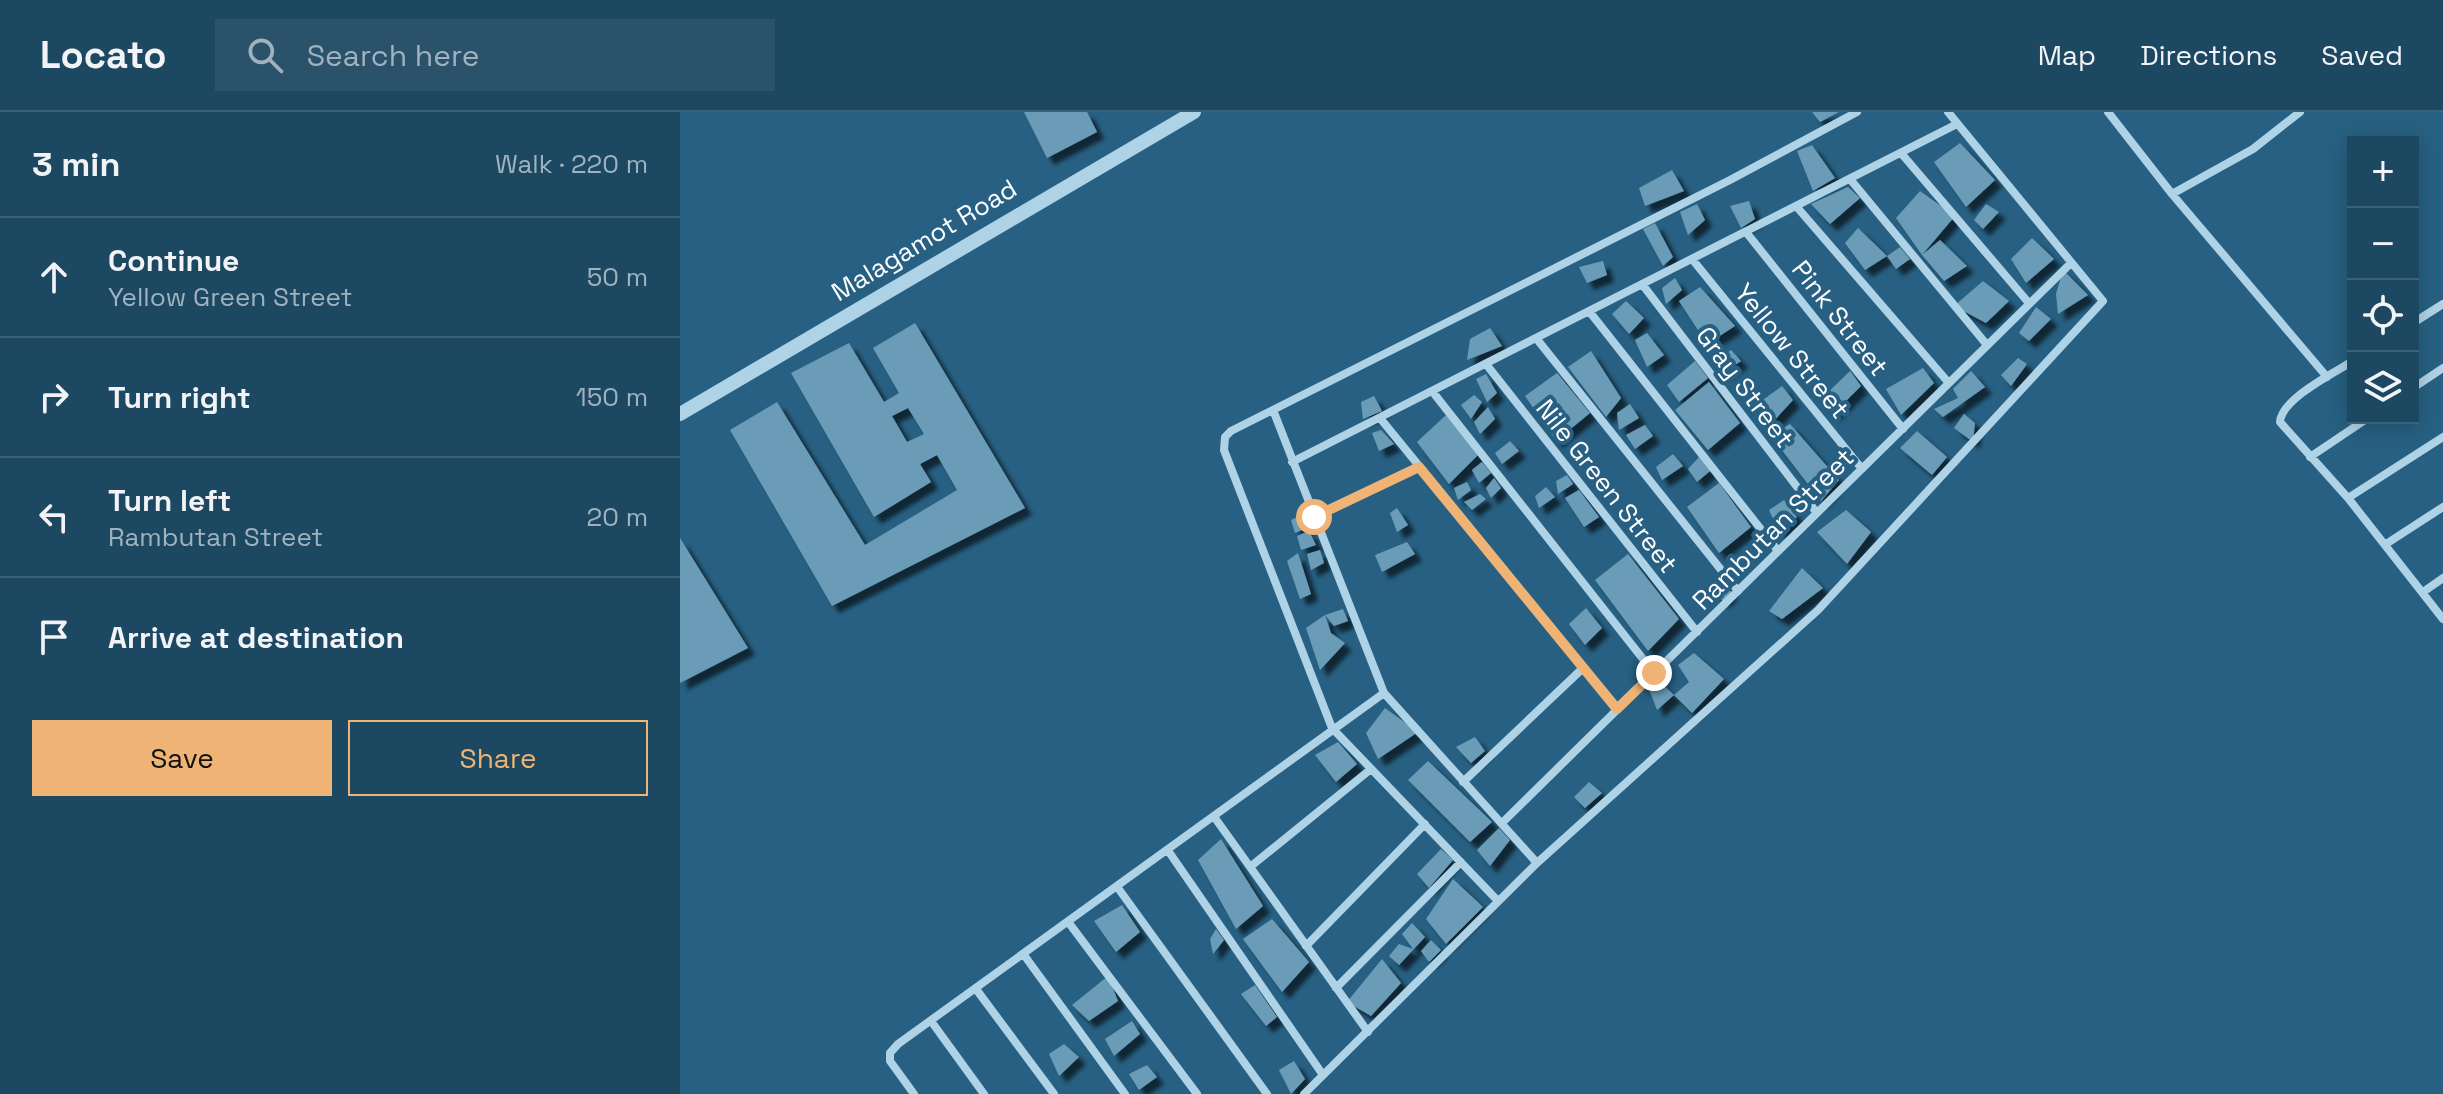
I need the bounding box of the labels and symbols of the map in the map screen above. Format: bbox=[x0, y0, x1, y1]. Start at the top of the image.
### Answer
street label: Malagamot Road bbox=[825, 171, 1023, 309]
street label: Pink Street bbox=[1784, 253, 1896, 383]
street label: Yellow Street bbox=[1727, 276, 1857, 426]
street label: Gray Street bbox=[1688, 320, 1802, 454]
street label: Nile Green Street bbox=[1529, 392, 1685, 580]
street label: Rambutan Street bbox=[1685, 441, 1861, 617]
route start bbox=[1296, 499, 1332, 535]
route end bbox=[1636, 655, 1672, 691]

